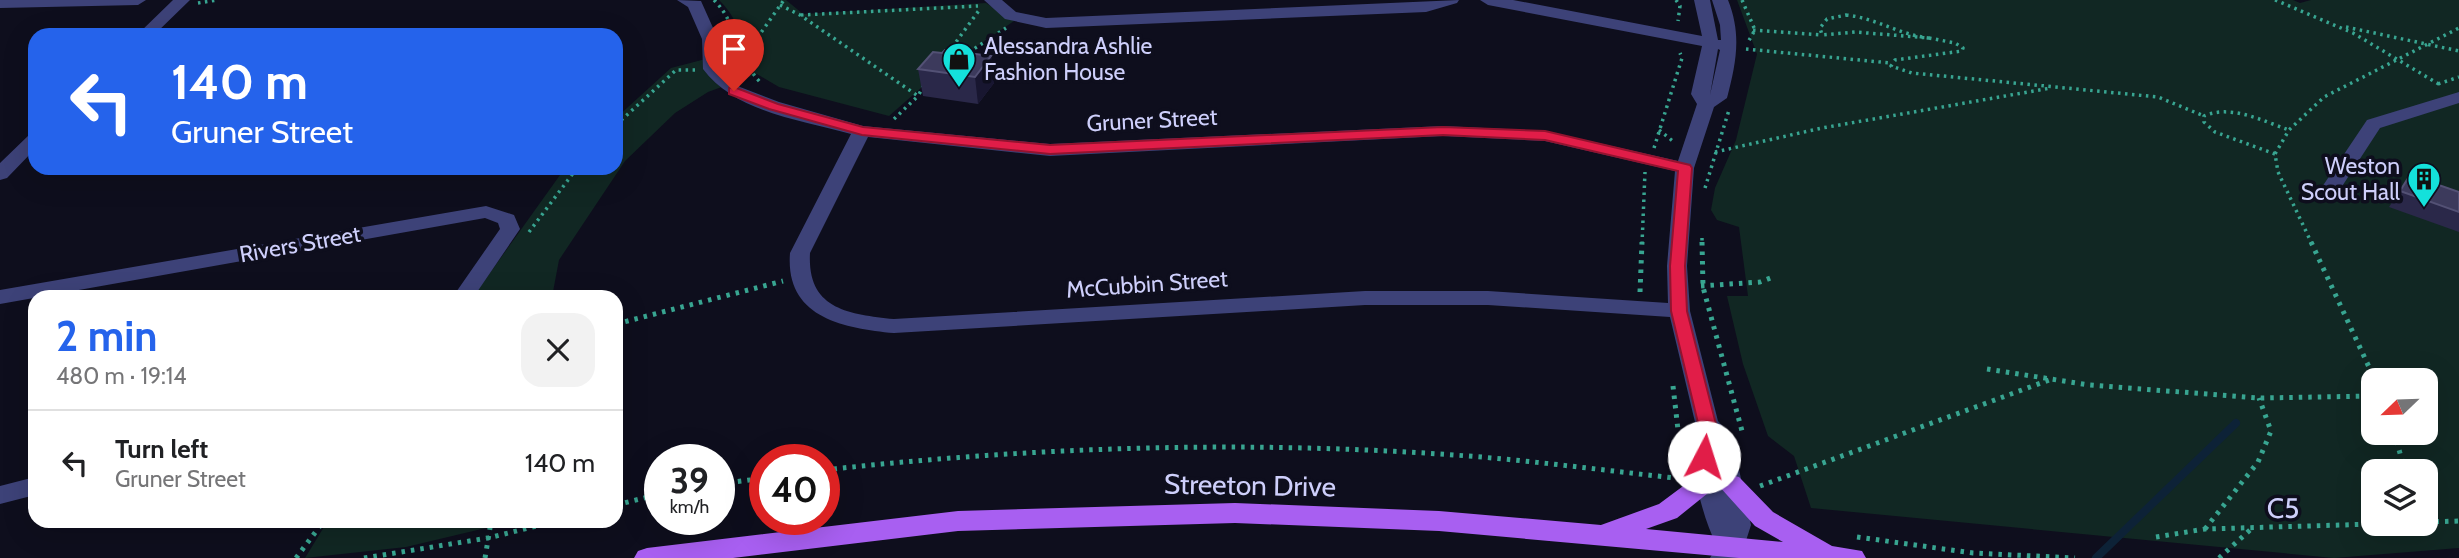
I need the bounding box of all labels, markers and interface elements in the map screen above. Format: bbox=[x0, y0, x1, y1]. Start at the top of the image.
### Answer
pin bbox=[704, 19, 764, 91]
icon: arrive bbox=[715, 30, 753, 68]
place label: Alessandra Ashlie Fashion House bbox=[984, 32, 1153, 86]
shop icon: Alessandra Ashlie Fashion House bbox=[940, 40, 978, 89]
text: 140 m bbox=[171, 52, 308, 111]
icon: left bbox=[56, 56, 147, 147]
street label: Gruner Street bbox=[1086, 103, 1218, 137]
text: Gruner Street bbox=[171, 112, 353, 151]
place label: Weston Scout Hall bbox=[2301, 152, 2401, 206]
building icon: Weston Scout Hall bbox=[2405, 160, 2443, 209]
street label: Rivers Street bbox=[237, 220, 363, 268]
street label: McCubbin Street bbox=[1065, 264, 1229, 304]
text: 2 min bbox=[56, 310, 157, 362]
button: close bbox=[521, 313, 595, 387]
text: 480 m · 19:14 bbox=[56, 362, 187, 390]
north arrow bbox=[2361, 368, 2438, 444]
map controls bbox=[2361, 368, 2438, 536]
position arrow bbox=[1667, 420, 1741, 494]
text: Turn left bbox=[115, 433, 208, 465]
icon: left bbox=[56, 444, 94, 482]
speed limit sign: 40 bbox=[749, 444, 840, 535]
text: 140 m bbox=[525, 447, 595, 479]
text: 39 bbox=[670, 459, 709, 502]
button: layers bbox=[2361, 459, 2438, 536]
text: Gruner Street bbox=[115, 465, 246, 493]
street label: Streeton Drive bbox=[1164, 467, 1336, 503]
street label: C5 bbox=[2267, 491, 2299, 525]
text: km/h bbox=[670, 496, 709, 518]

